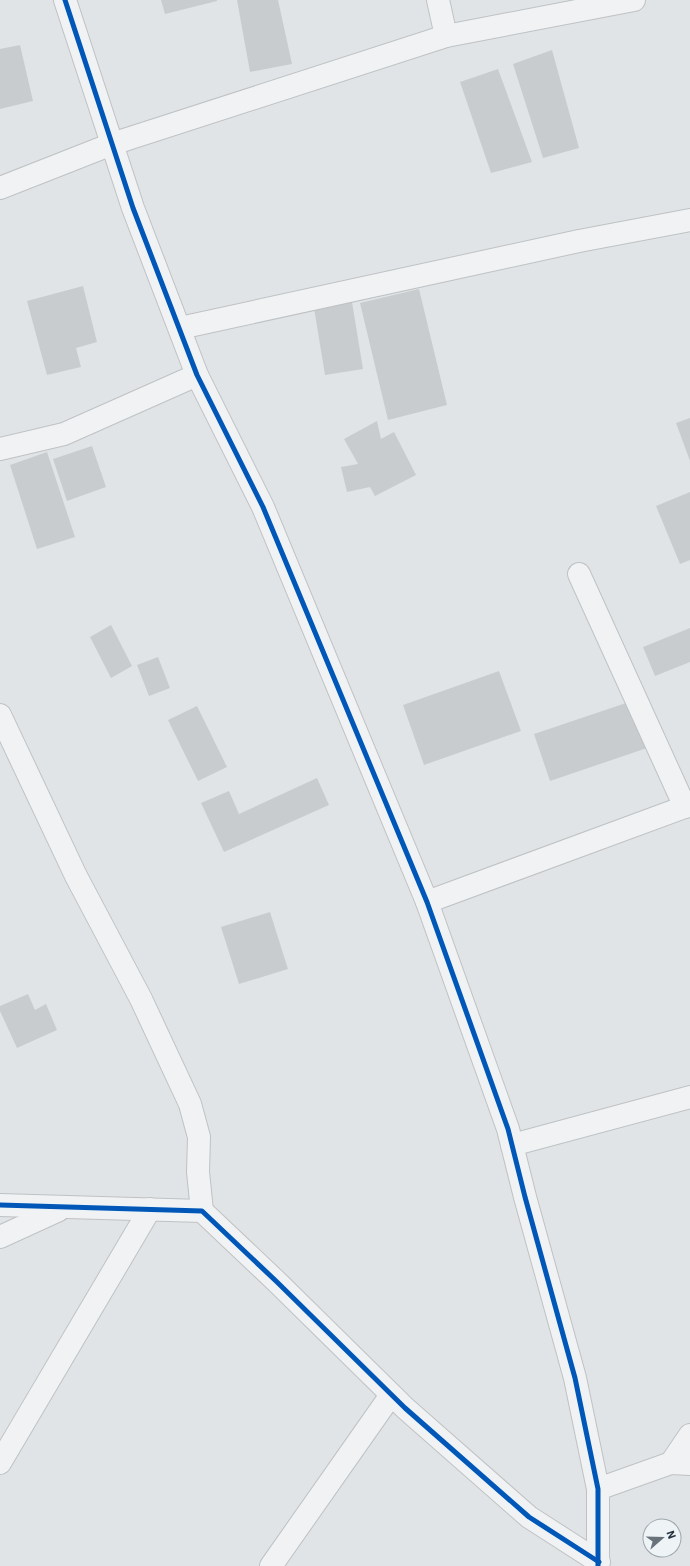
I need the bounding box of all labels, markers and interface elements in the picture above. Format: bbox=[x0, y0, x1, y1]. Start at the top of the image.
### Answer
north arrow bbox=[642, 1518, 682, 1558]
text: N bbox=[663, 1528, 679, 1541]

